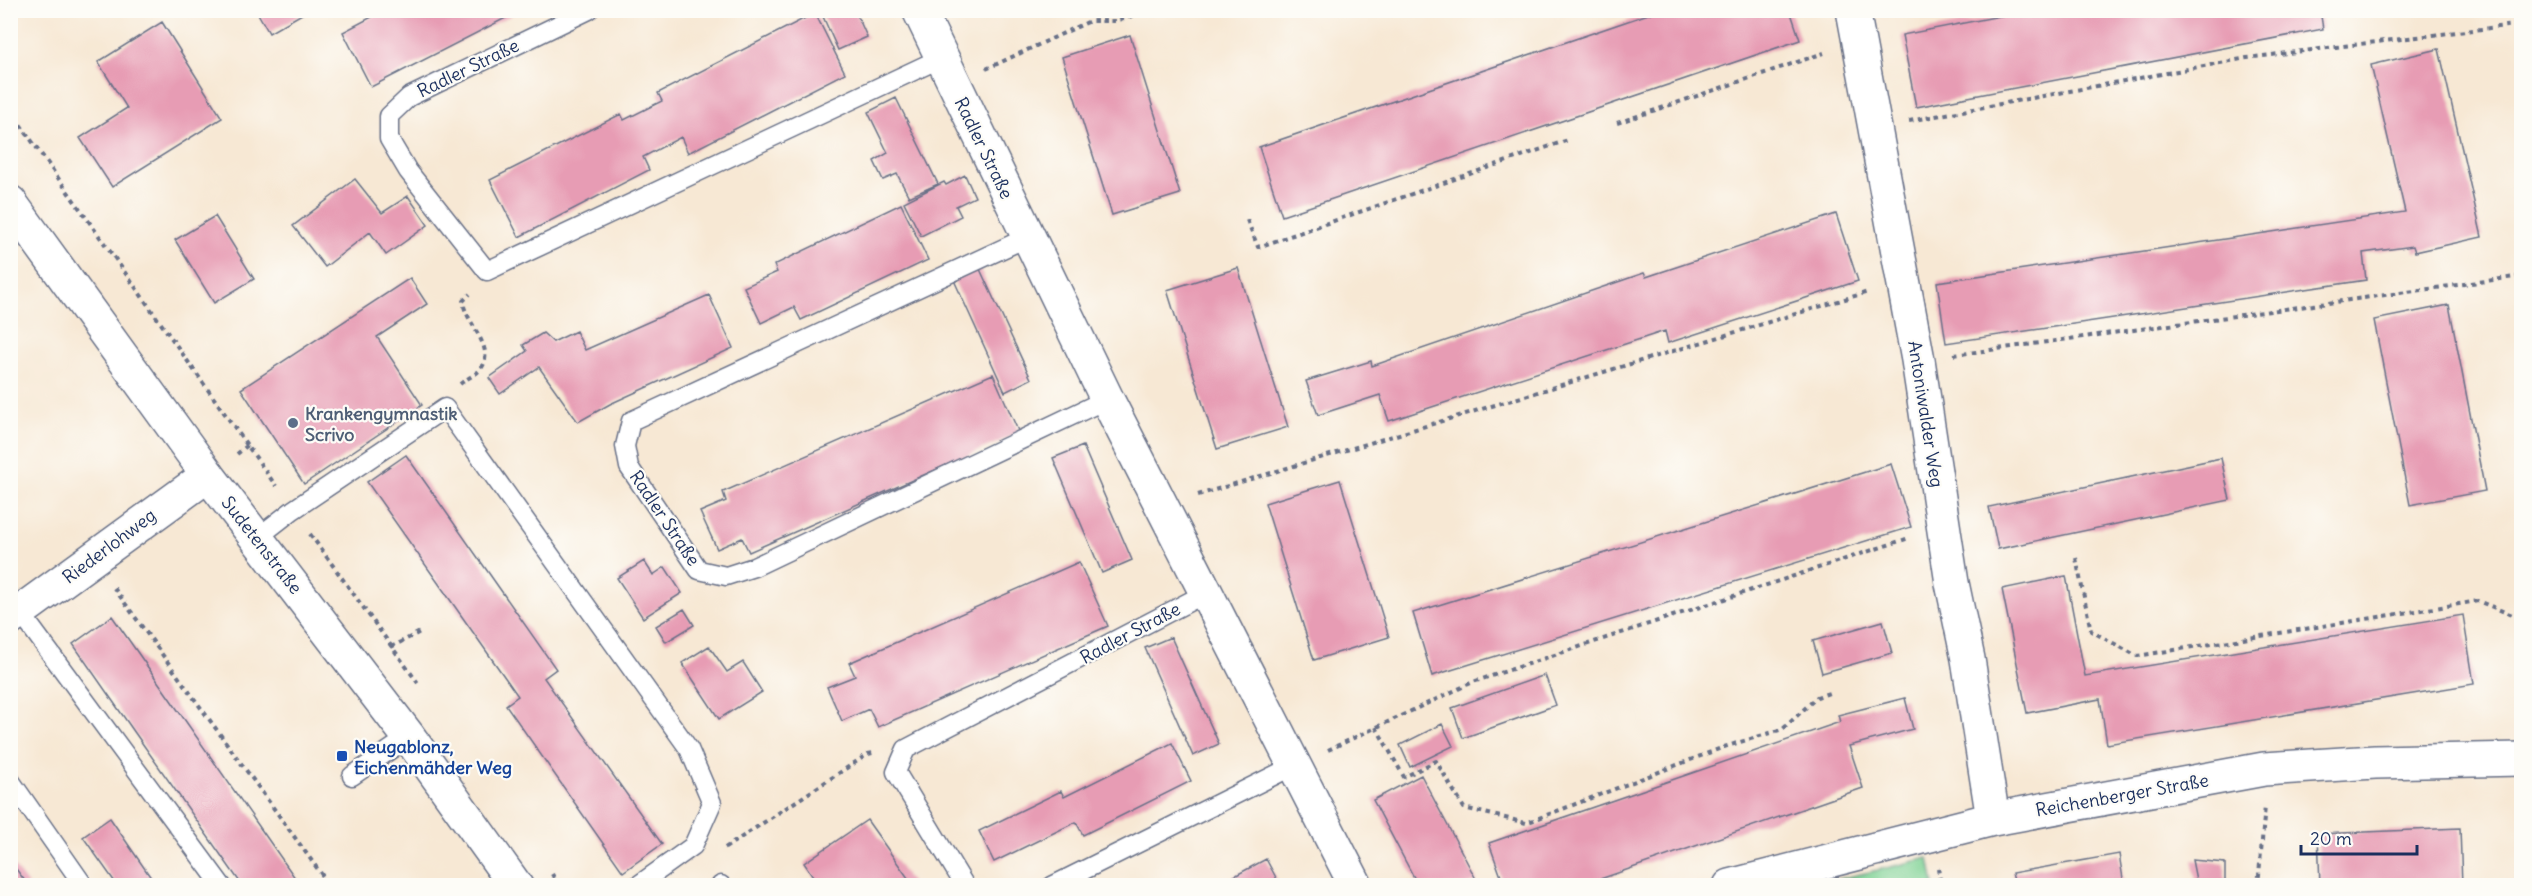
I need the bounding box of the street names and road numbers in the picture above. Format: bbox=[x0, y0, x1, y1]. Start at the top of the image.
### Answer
street label: Radler Straße bbox=[413, 34, 523, 102]
street label: Radler Straße bbox=[950, 93, 1018, 203]
street label: Antoniwalder Weg bbox=[1903, 339, 1949, 489]
street label: Radler Straße bbox=[625, 466, 705, 570]
street label: Sudetenstraße bbox=[217, 492, 307, 598]
street label: Riederlohweg bbox=[58, 503, 160, 589]
street label: Radler Straße bbox=[1076, 597, 1184, 669]
street label: Reichenberger Straße bbox=[2034, 768, 2210, 822]

